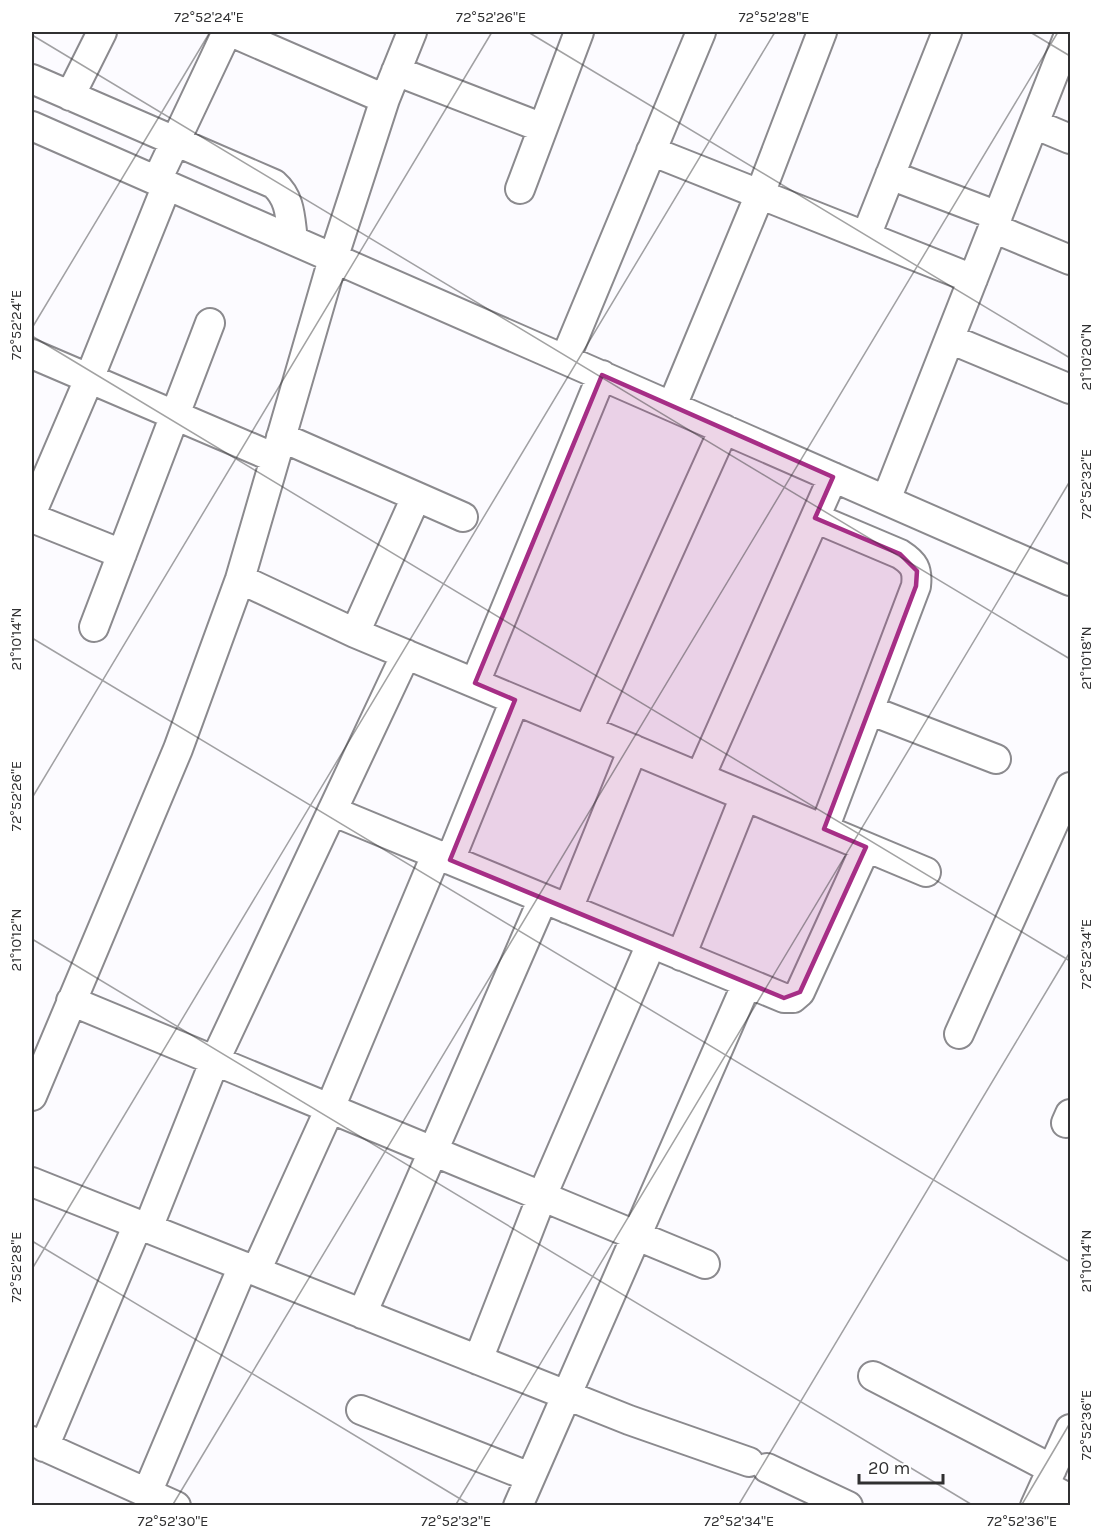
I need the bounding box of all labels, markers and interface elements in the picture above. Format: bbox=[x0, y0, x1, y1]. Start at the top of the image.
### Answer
text: 72°52'24"E bbox=[174, 8, 244, 26]
text: 72°52'26"E bbox=[456, 8, 526, 26]
text: 72°52'28"E bbox=[739, 8, 809, 26]
text: 72°52'24"E bbox=[7, 290, 25, 360]
text: 21°10'20"N bbox=[1077, 323, 1095, 391]
text: 72°52'32"E bbox=[1077, 449, 1095, 519]
text: 21°10'14"N bbox=[7, 608, 25, 670]
text: 21°10'18"N bbox=[1077, 626, 1095, 690]
text: 72°52'26"E bbox=[7, 761, 25, 831]
text: 21°10'12"N bbox=[7, 908, 25, 972]
text: 72°52'34"E bbox=[1077, 919, 1095, 989]
text: 21°10'14"N bbox=[1077, 1230, 1095, 1292]
text: 72°52'28"E bbox=[7, 1232, 25, 1302]
text: 72°52'36"E bbox=[1077, 1390, 1095, 1460]
scale bar bbox=[859, 1447, 943, 1485]
text: 20 m bbox=[868, 1457, 910, 1479]
text: 72°52'30"E bbox=[138, 1512, 208, 1530]
text: 72°52'32"E bbox=[421, 1512, 491, 1530]
text: 72°52'34"E bbox=[704, 1512, 774, 1530]
text: 72°52'36"E bbox=[987, 1512, 1057, 1530]

